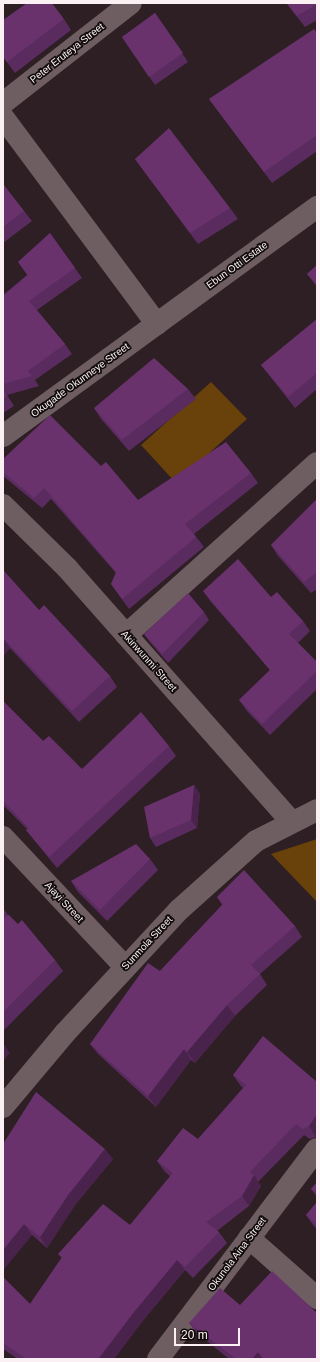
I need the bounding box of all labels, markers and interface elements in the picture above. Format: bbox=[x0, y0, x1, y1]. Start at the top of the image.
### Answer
street label: Peter Eruteya Street bbox=[28, 20, 106, 86]
street label: Ebun Otti Estate bbox=[204, 239, 270, 291]
street label: Okugade Okunneye Street bbox=[29, 340, 131, 420]
street label: Akinwunmi Street bbox=[119, 628, 179, 694]
street label: Ajayi Street bbox=[42, 879, 86, 925]
street label: Sunmola Street bbox=[119, 914, 175, 972]
street label: Okunola Aina Street bbox=[205, 1215, 269, 1293]
scale bar bbox=[176, 1320, 242, 1346]
text: 20 m bbox=[181, 1328, 208, 1342]

